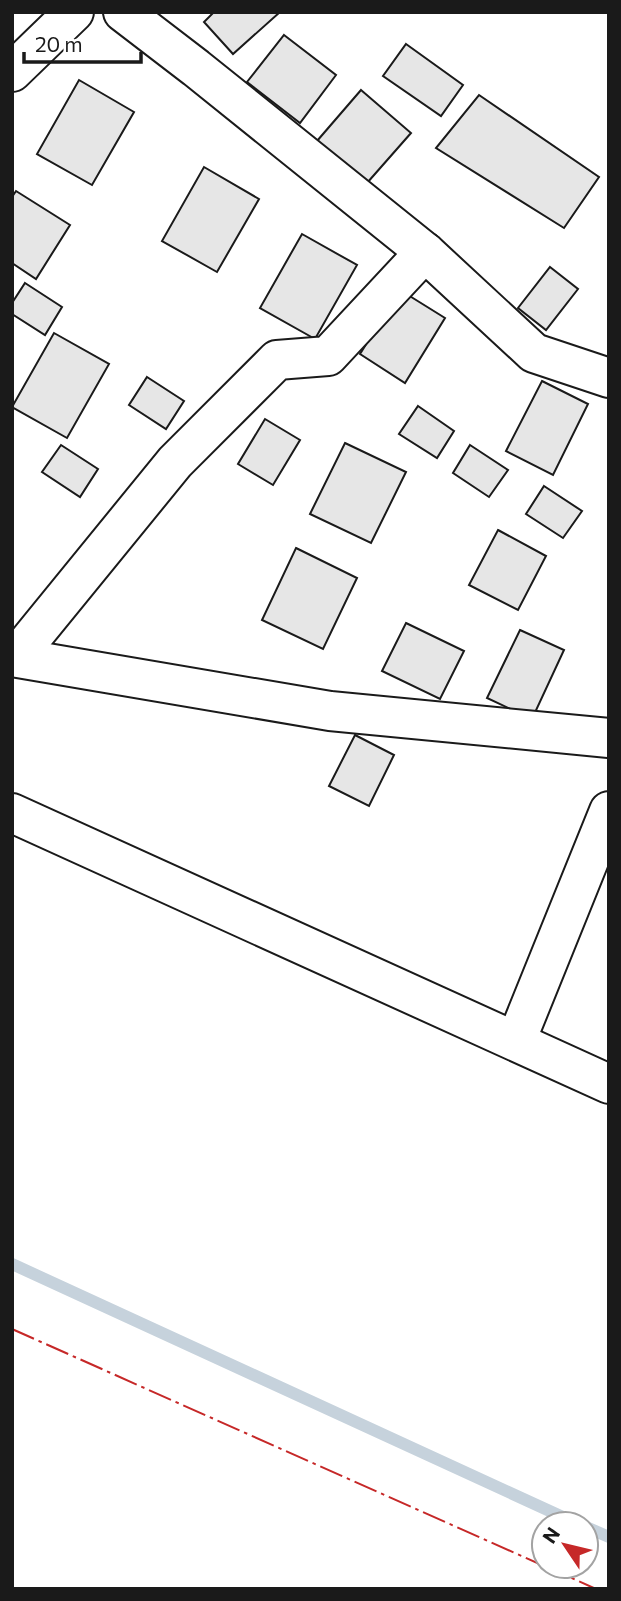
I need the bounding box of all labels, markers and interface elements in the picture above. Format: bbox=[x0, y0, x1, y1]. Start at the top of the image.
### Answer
scale bar bbox=[24, 21, 142, 65]
text: 20 m bbox=[35, 31, 83, 56]
north arrow bbox=[530, 1510, 600, 1580]
text: N bbox=[537, 1523, 564, 1547]

